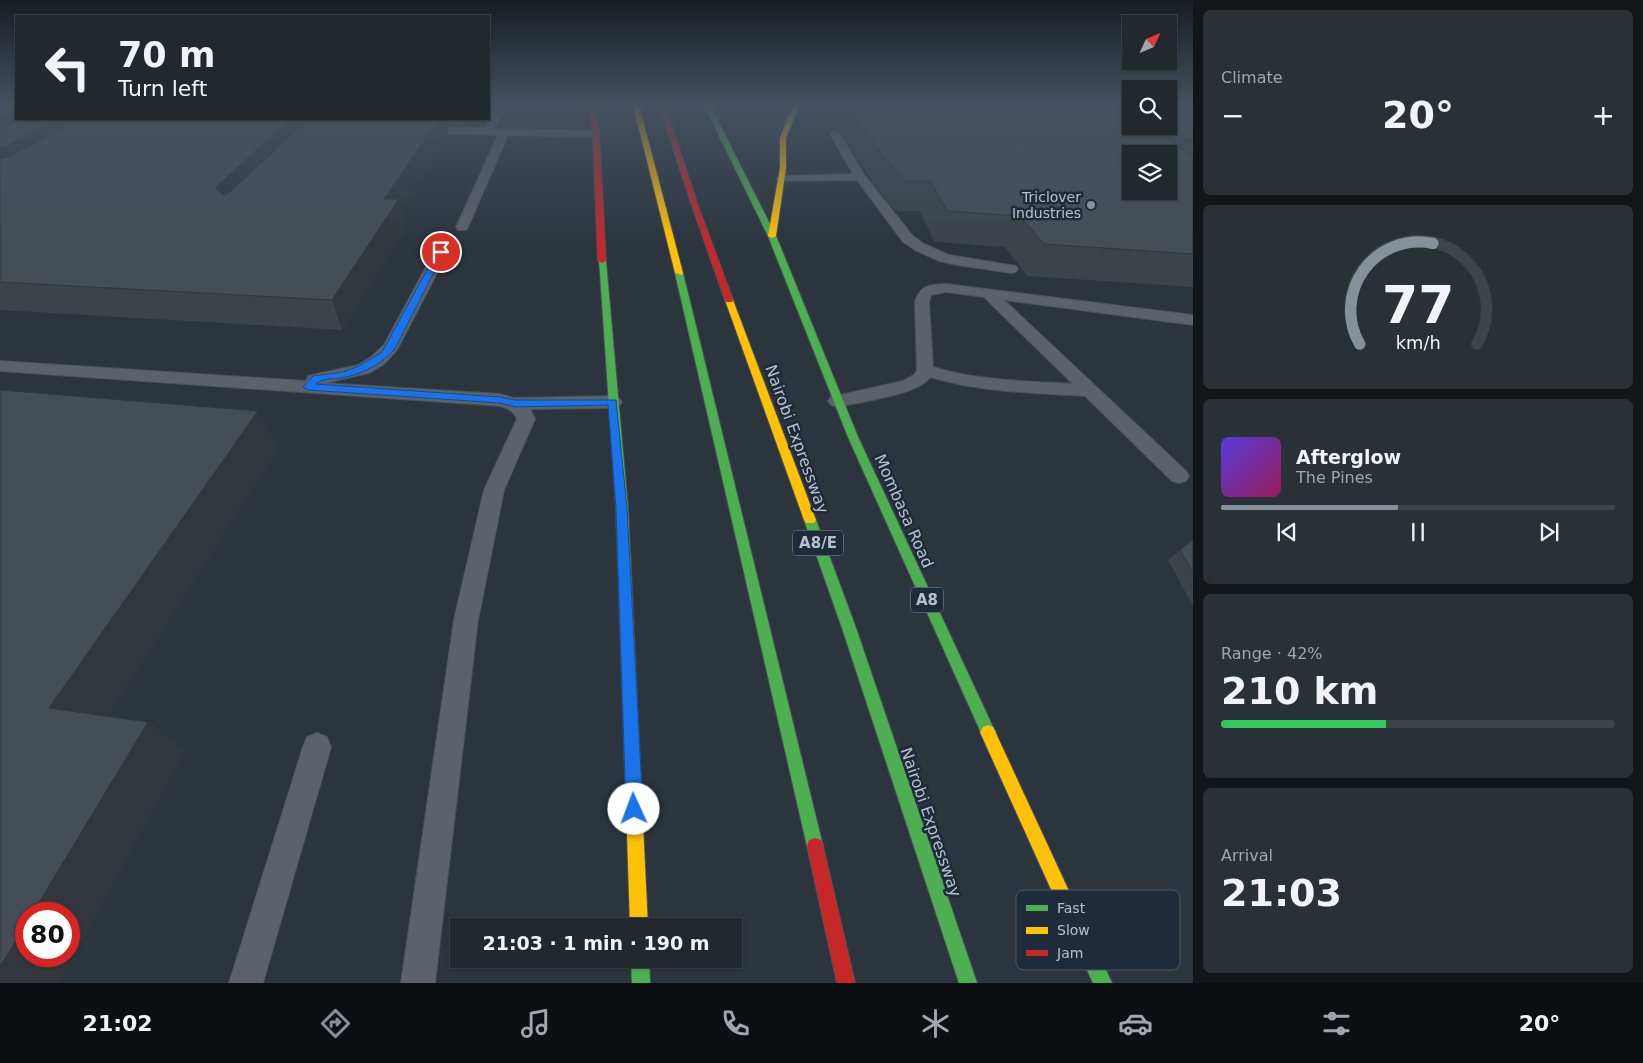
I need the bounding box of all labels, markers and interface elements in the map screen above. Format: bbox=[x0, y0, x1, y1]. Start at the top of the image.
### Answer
north arrow bbox=[1122, 15, 1178, 70]
map controls bbox=[1122, 15, 1177, 200]
icon: left bbox=[35, 35, 100, 100]
text: 70 m bbox=[118, 35, 215, 75]
text: Climate bbox=[1221, 68, 1283, 87]
text: Turn left bbox=[118, 76, 207, 101]
button: search bbox=[1122, 80, 1177, 135]
text: 20° bbox=[1382, 93, 1454, 137]
text: − bbox=[1221, 99, 1244, 132]
text: + bbox=[1592, 99, 1615, 132]
button: layers bbox=[1122, 145, 1177, 200]
place label: Triclover Industries bbox=[1012, 189, 1081, 221]
marker: Triclover Industries bbox=[1085, 199, 1097, 211]
pin bbox=[420, 231, 462, 273]
icon: arrive bbox=[427, 238, 455, 266]
text: 77 bbox=[1382, 275, 1454, 335]
text: km/h bbox=[1395, 332, 1441, 353]
street label: Nairobi Expressway bbox=[761, 362, 833, 516]
text: Afterglow bbox=[1296, 446, 1401, 468]
street label: Mombasa Road bbox=[870, 451, 938, 571]
text: The Pines bbox=[1296, 468, 1373, 487]
icon: previous bbox=[1273, 518, 1301, 546]
icon: pause bbox=[1404, 518, 1432, 546]
icon: next bbox=[1535, 518, 1563, 546]
road number: A8/E bbox=[793, 530, 843, 556]
road number: A8 bbox=[911, 588, 943, 612]
text: Range · 42% bbox=[1221, 644, 1323, 663]
text: 210 km bbox=[1221, 669, 1378, 713]
street label: Nairobi Expressway bbox=[896, 745, 966, 899]
position arrow bbox=[607, 782, 659, 834]
text: Arrival bbox=[1221, 846, 1273, 865]
text: 21:03 bbox=[1221, 871, 1342, 915]
legend bbox=[1016, 890, 1180, 970]
text: Fast bbox=[1057, 900, 1086, 916]
speed limit sign: 80 bbox=[15, 902, 80, 967]
text: Slow bbox=[1057, 922, 1090, 938]
text: 21:03 · 1 min · 190 m bbox=[482, 932, 710, 954]
text: Jam bbox=[1056, 945, 1083, 961]
icon: directions bbox=[318, 1006, 353, 1041]
icon: music bbox=[518, 1006, 553, 1041]
icon: phone bbox=[718, 1006, 753, 1041]
icon: climate bbox=[918, 1006, 953, 1041]
icon: car bbox=[1118, 1006, 1153, 1041]
icon: filters bbox=[1319, 1006, 1354, 1041]
text: 21:02 bbox=[83, 1011, 153, 1036]
text: 20° bbox=[1519, 1011, 1560, 1036]

